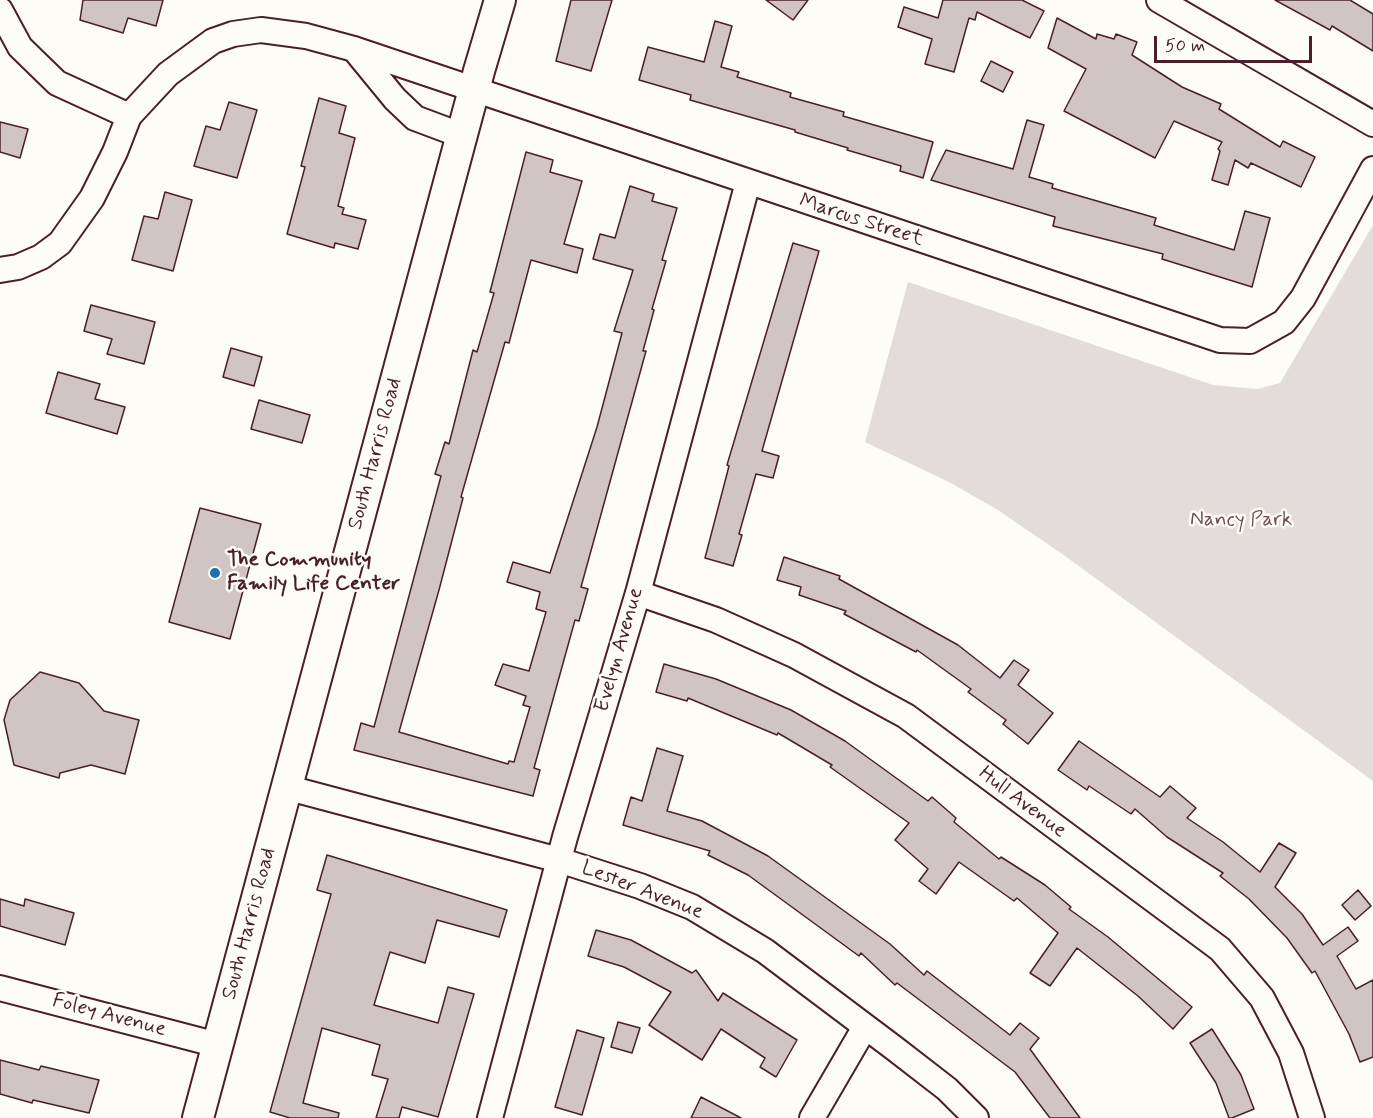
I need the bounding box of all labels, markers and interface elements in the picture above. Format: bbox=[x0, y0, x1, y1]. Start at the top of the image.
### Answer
scale bar bbox=[1157, 24, 1314, 62]
text: 50 m bbox=[1165, 34, 1205, 58]
street label: Marcus Street bbox=[796, 189, 926, 253]
street label: South Harris Road bbox=[344, 375, 408, 533]
park label: Nancy Park bbox=[1190, 508, 1292, 534]
place label: The Community Family Life Center bbox=[227, 548, 400, 598]
marker: The Community Family Life Center bbox=[208, 566, 222, 580]
street label: Evelyn Avenue bbox=[590, 585, 650, 715]
street label: Hull Avenue bbox=[973, 762, 1071, 844]
street label: South Harris Road bbox=[218, 845, 282, 1003]
street label: Lester Avenue bbox=[578, 856, 706, 926]
street label: Foley Avenue bbox=[49, 989, 169, 1043]

